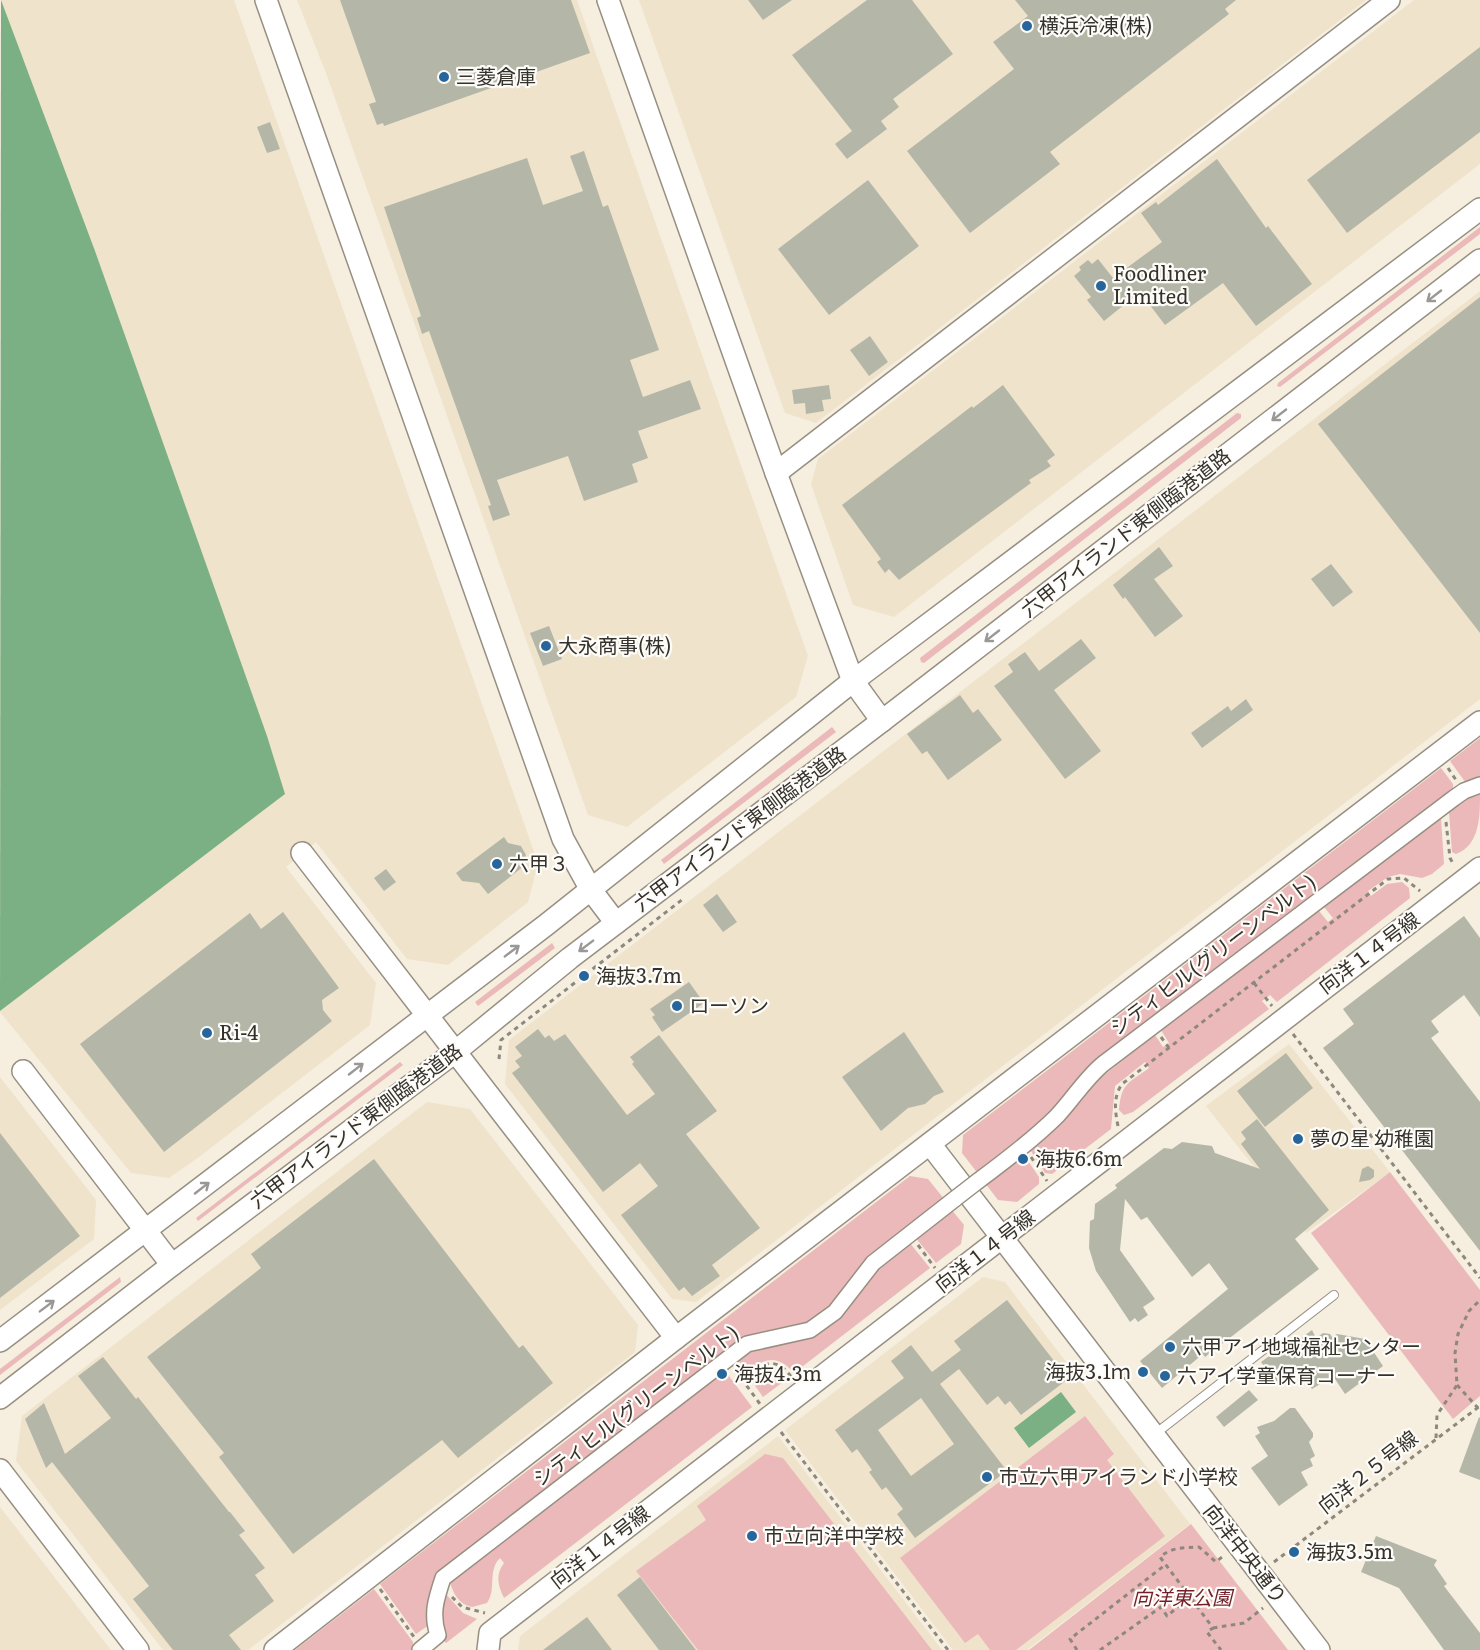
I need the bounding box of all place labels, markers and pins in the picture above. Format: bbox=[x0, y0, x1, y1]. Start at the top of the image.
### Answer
place label: 横浜冷凍(株) bbox=[1039, 9, 1152, 39]
marker: 横浜冷凍(株) bbox=[1020, 19, 1034, 33]
place label: 三菱倉庫 bbox=[456, 60, 536, 90]
marker: 三菱倉庫 bbox=[437, 70, 451, 84]
place label: Foodliner Limited bbox=[1113, 257, 1207, 310]
marker: Foodliner Limited bbox=[1094, 279, 1108, 293]
place label: 大永商事(株) bbox=[558, 629, 671, 659]
marker: 大永商事(株) bbox=[539, 639, 553, 653]
place label: 六甲３ bbox=[509, 847, 569, 877]
marker: 六甲３ bbox=[490, 857, 504, 871]
place label: 海抜3.7m bbox=[596, 959, 682, 989]
marker: 海抜3.7m bbox=[577, 969, 591, 983]
place label: ローソン bbox=[689, 989, 769, 1019]
marker: ローソン bbox=[670, 999, 684, 1013]
place label: Ri-4 bbox=[219, 1016, 258, 1046]
marker: Ri-4 bbox=[200, 1026, 214, 1040]
place label: 夢の星 幼稚園 bbox=[1310, 1122, 1434, 1152]
marker: 夢の星 幼稚園 bbox=[1291, 1132, 1305, 1146]
place label: 海抜6.6m bbox=[1035, 1142, 1123, 1172]
marker: 海抜6.6m bbox=[1016, 1152, 1030, 1166]
place label: 六甲アイ地域福祉センター bbox=[1182, 1330, 1421, 1360]
marker: 六甲アイ地域福祉センター bbox=[1163, 1340, 1177, 1354]
place label: 海抜3.1ｍ bbox=[1045, 1355, 1131, 1385]
place label: 海抜4.3m bbox=[734, 1357, 822, 1387]
place label: 六アイ学童保育コーナー bbox=[1177, 1359, 1396, 1389]
marker: 海抜3.1ｍ bbox=[1136, 1365, 1150, 1379]
marker: 海抜4.3m bbox=[715, 1367, 729, 1381]
marker: 六アイ学童保育コーナー bbox=[1158, 1369, 1172, 1383]
place label: 市立六甲アイランド小学校 bbox=[999, 1460, 1238, 1490]
marker: 市立六甲アイランド小学校 bbox=[980, 1470, 994, 1484]
place label: 市立向洋中学校 bbox=[764, 1519, 904, 1549]
marker: 市立向洋中学校 bbox=[745, 1529, 759, 1543]
place label: 海抜3.5m bbox=[1306, 1535, 1393, 1565]
marker: 海抜3.5m bbox=[1287, 1545, 1301, 1559]

